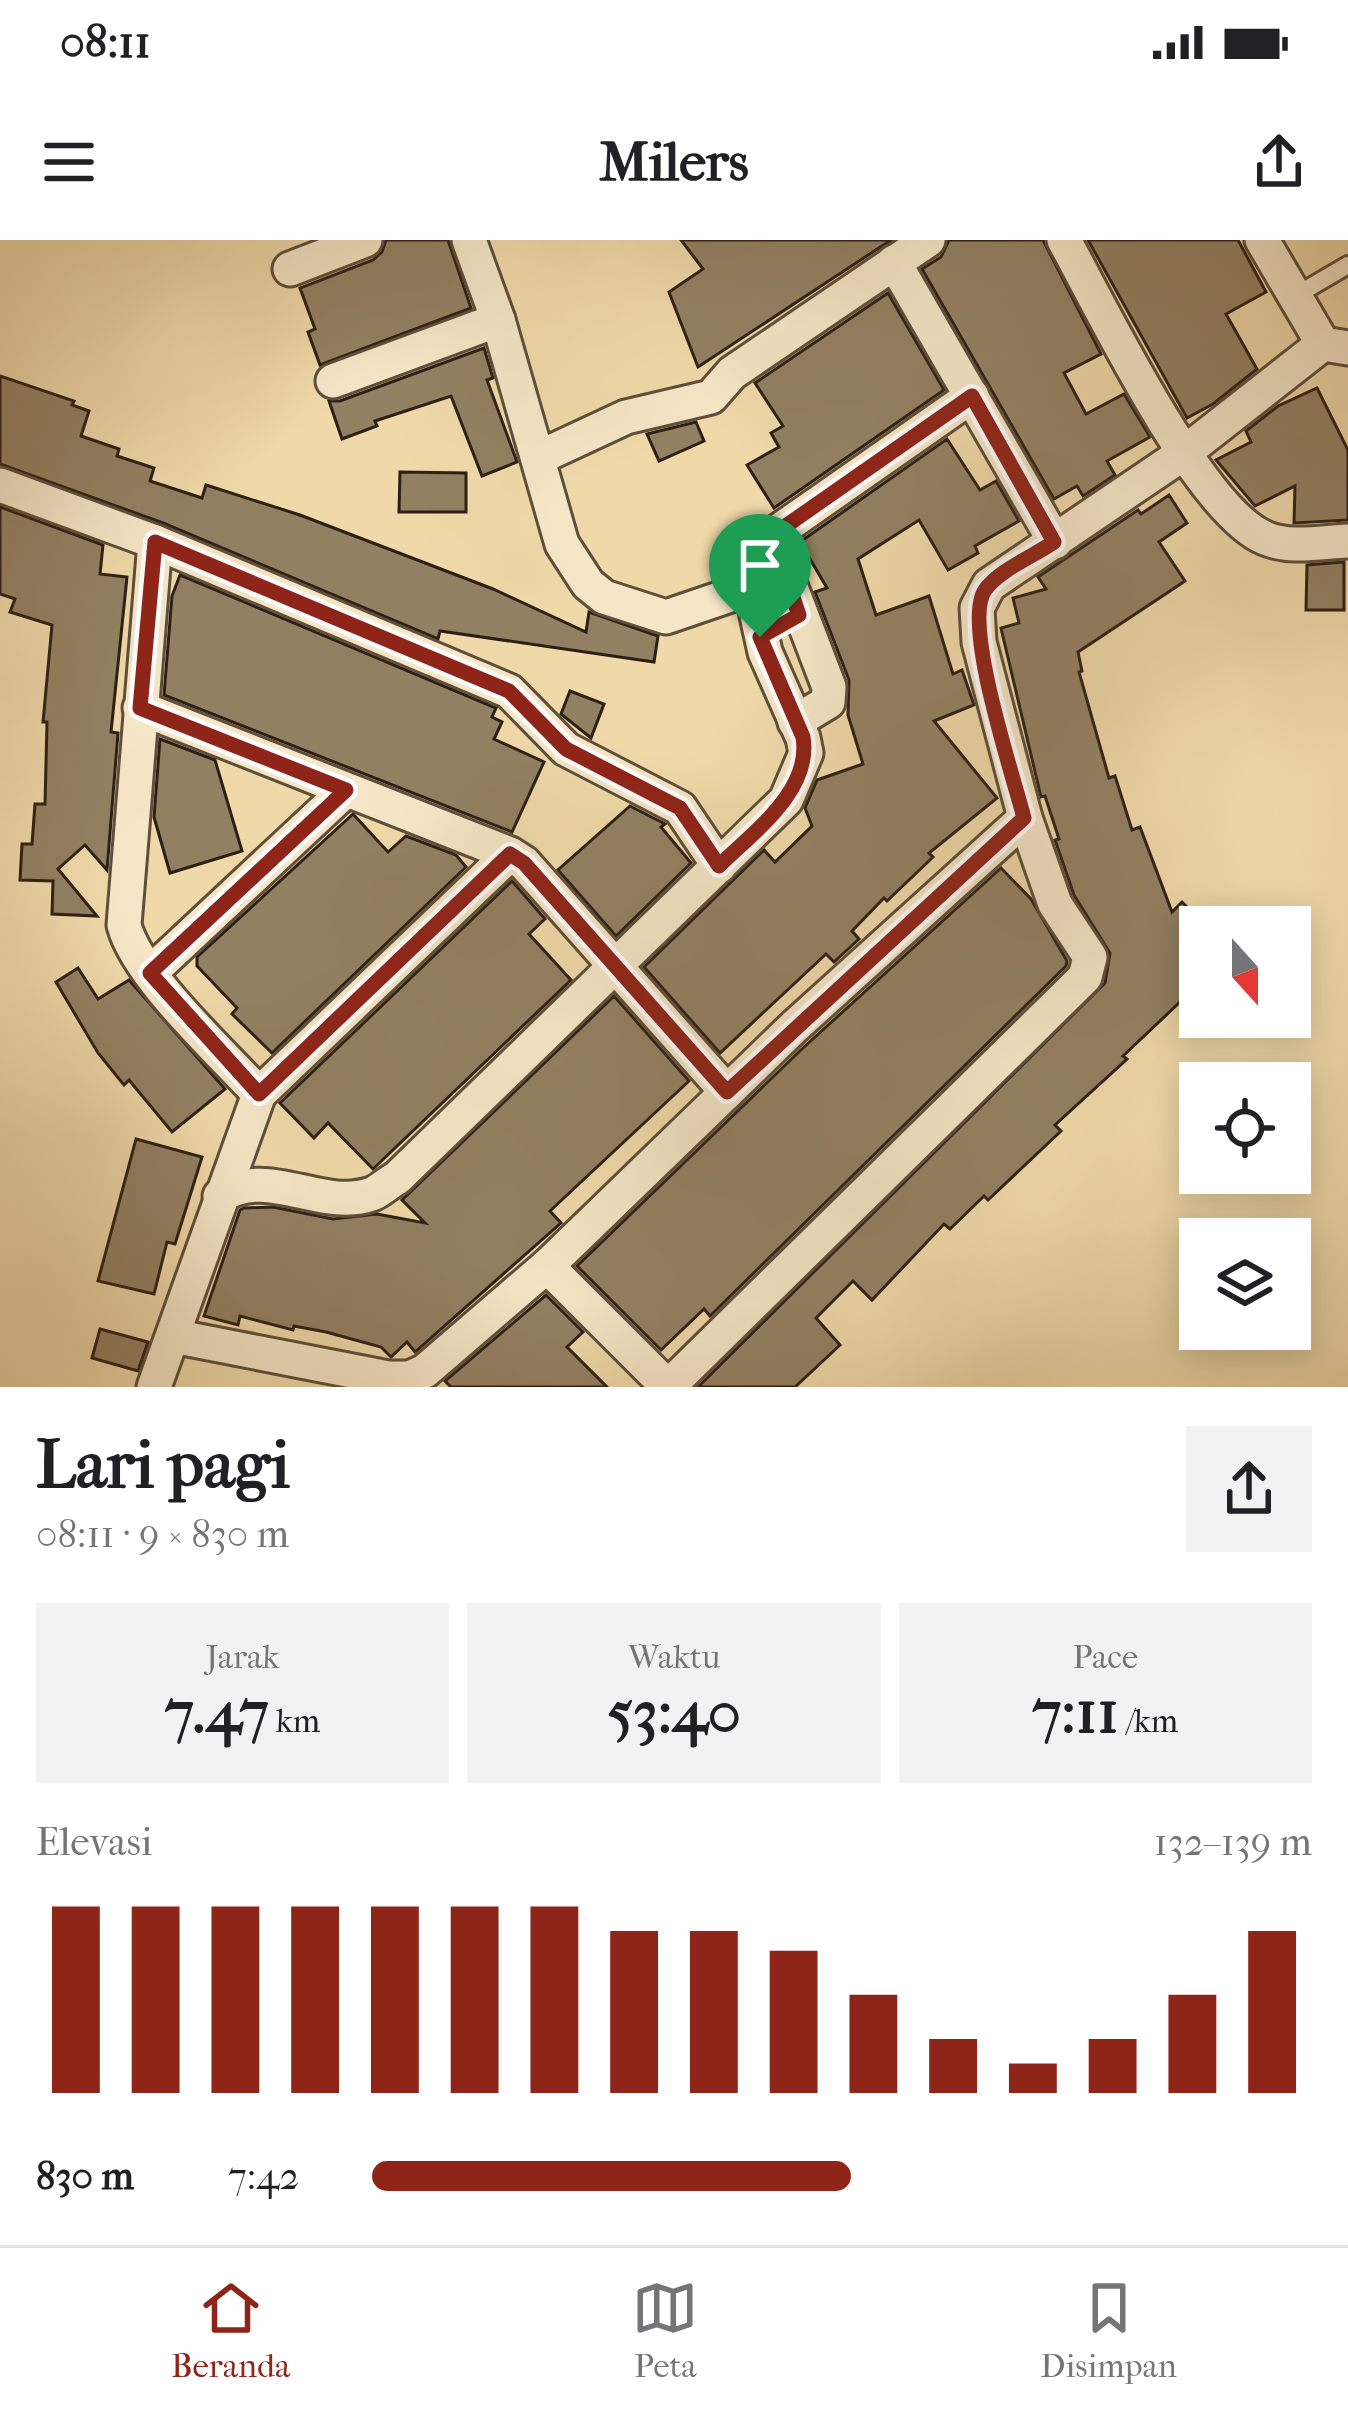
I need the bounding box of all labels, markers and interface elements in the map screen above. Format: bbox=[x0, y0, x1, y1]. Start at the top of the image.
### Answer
text: 08:11 bbox=[60, 16, 150, 69]
icon: menu bbox=[36, 129, 102, 195]
icon: share bbox=[1246, 129, 1312, 195]
text: Milers bbox=[599, 131, 749, 194]
pin bbox=[709, 514, 811, 637]
icon: arrive bbox=[727, 532, 793, 598]
north arrow bbox=[1179, 906, 1311, 1038]
map controls bbox=[1179, 906, 1311, 1350]
button: locate bbox=[1179, 1062, 1311, 1194]
button: layers bbox=[1179, 1218, 1311, 1350]
button: share bbox=[1186, 1426, 1312, 1552]
text: Lari pagi bbox=[36, 1427, 290, 1504]
text: 08:11 · 9 × 830 m bbox=[36, 1511, 289, 1557]
text: Jarak bbox=[206, 1638, 279, 1677]
text: Waktu bbox=[628, 1638, 720, 1677]
text: Pace bbox=[1072, 1638, 1138, 1677]
text: 7.47 bbox=[165, 1677, 269, 1748]
text: 53:40 bbox=[607, 1677, 741, 1748]
text: 7:11 bbox=[1032, 1677, 1119, 1748]
text: km bbox=[269, 1702, 320, 1741]
text: /km bbox=[1119, 1702, 1178, 1741]
text: Elevasi bbox=[36, 1819, 152, 1865]
text: 132–139 m bbox=[1154, 1819, 1312, 1865]
text: 830 m bbox=[36, 2153, 134, 2199]
text: 7:42 bbox=[228, 2153, 299, 2199]
tab: Beranda bbox=[171, 2275, 290, 2386]
tab: Peta bbox=[632, 2275, 698, 2386]
tab: Disimpan bbox=[1040, 2275, 1177, 2386]

